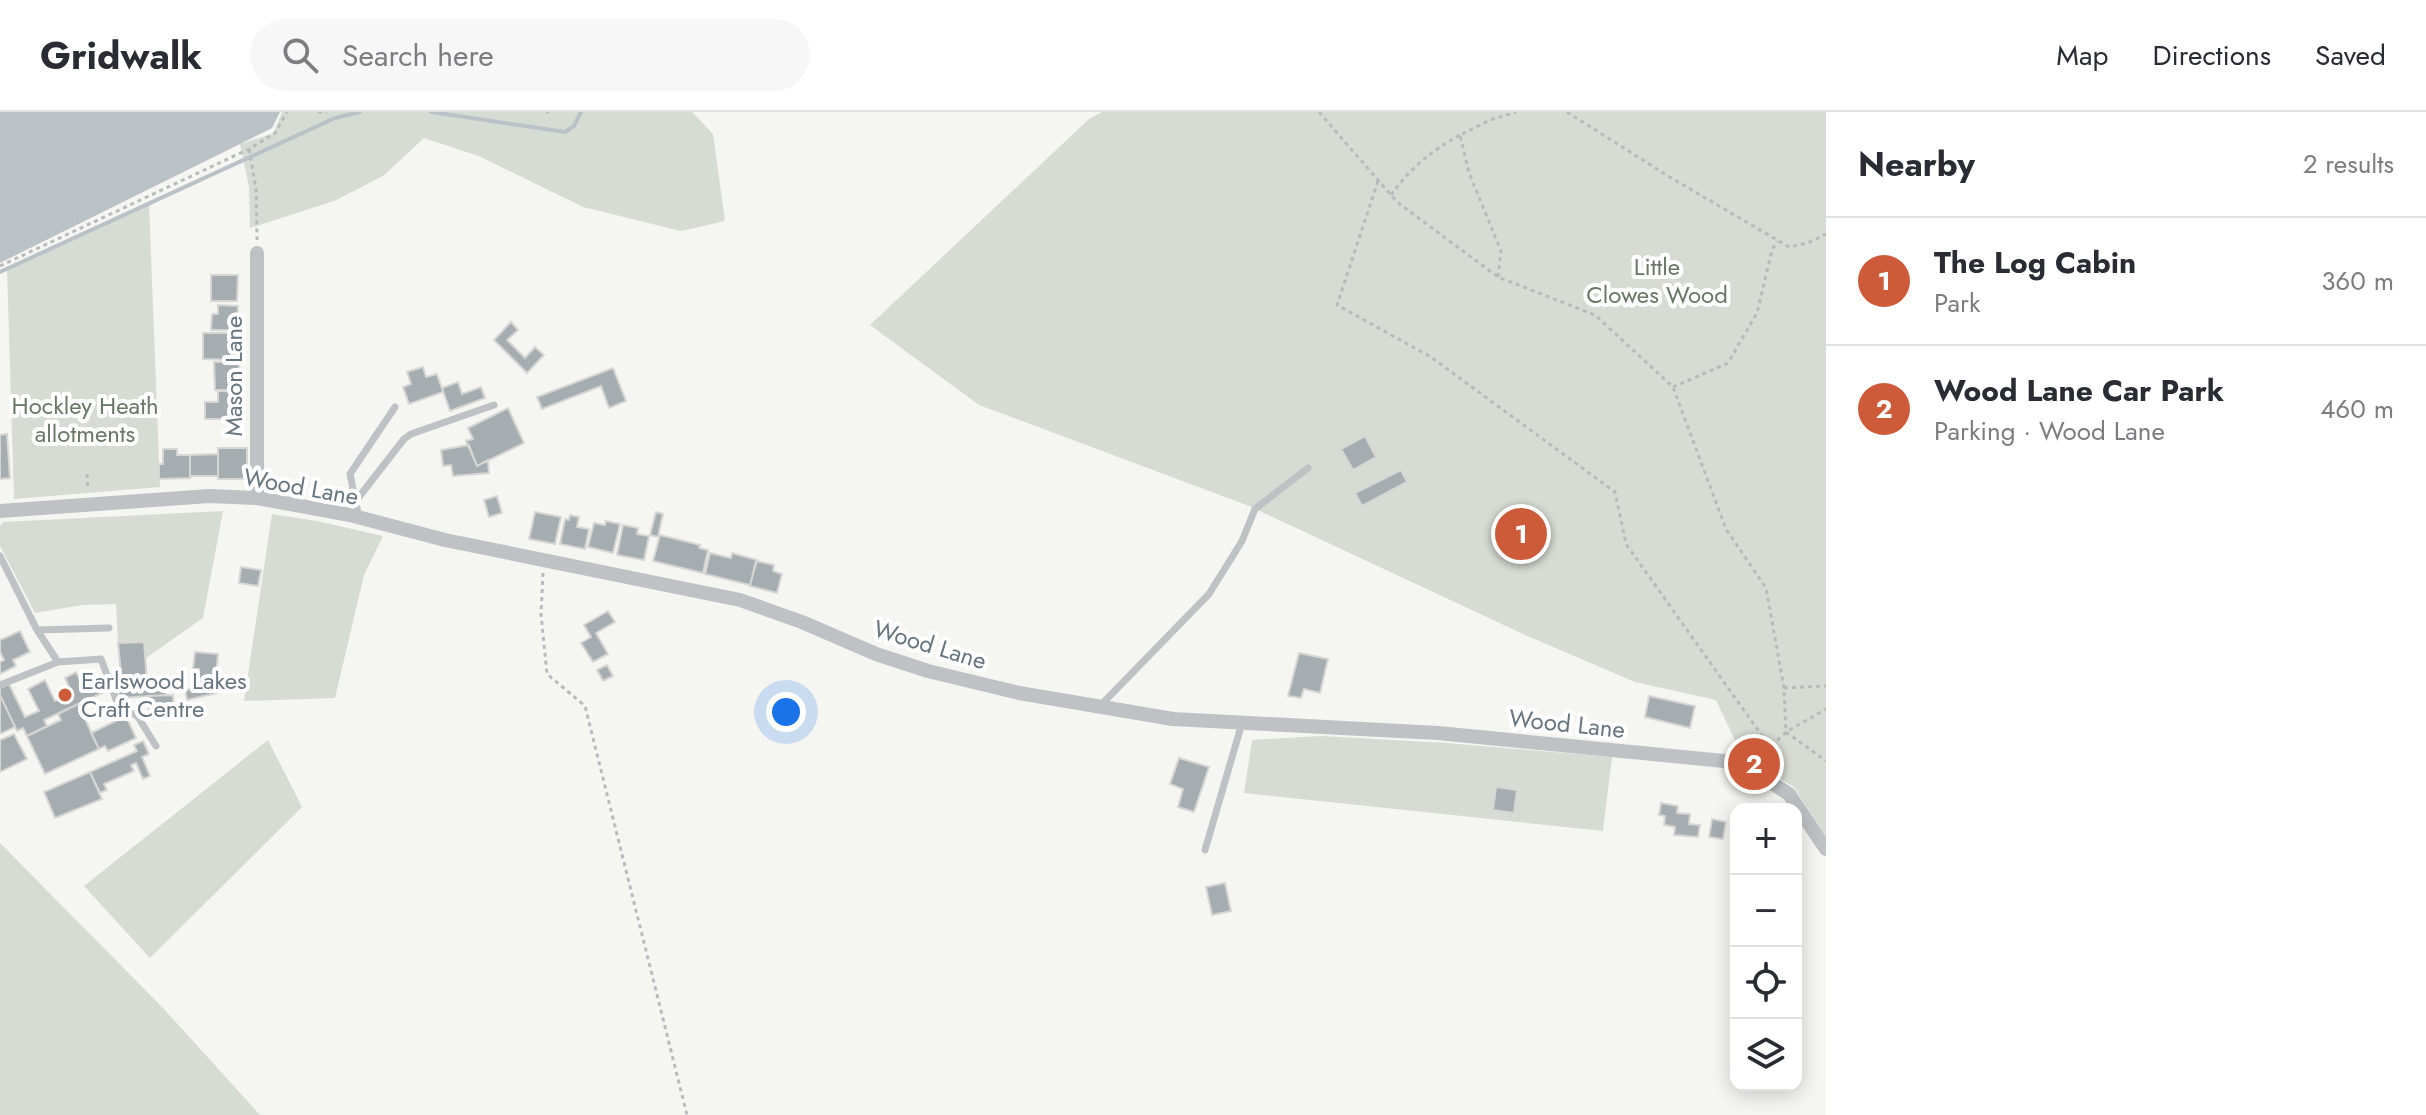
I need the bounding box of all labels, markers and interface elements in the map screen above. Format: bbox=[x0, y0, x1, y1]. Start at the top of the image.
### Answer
search box bbox=[250, 19, 810, 91]
text: Gridwalk bbox=[40, 28, 202, 83]
icon: search bbox=[278, 33, 322, 77]
text: Search here bbox=[342, 34, 494, 77]
text: Map bbox=[2056, 35, 2108, 76]
text: Directions bbox=[2152, 35, 2271, 76]
text: Saved bbox=[2315, 35, 2386, 76]
text: Nearby bbox=[1858, 140, 1975, 189]
text: 2 results bbox=[2303, 145, 2394, 183]
text: The Log Cabin bbox=[1934, 241, 2136, 284]
park label: Little Clowes Wood bbox=[1586, 249, 1728, 312]
text: 1 bbox=[1877, 262, 1891, 300]
text: 360 m bbox=[2321, 262, 2394, 300]
text: Park bbox=[1934, 284, 1980, 322]
street label: Mason Lane bbox=[216, 316, 251, 436]
text: Wood Lane Car Park bbox=[1934, 369, 2224, 412]
park label: Hockley Heath allotments bbox=[12, 388, 159, 451]
text: 2 bbox=[1875, 390, 1893, 428]
text: 460 m bbox=[2320, 390, 2394, 428]
text: Parking · Wood Lane bbox=[1934, 412, 2165, 450]
street label: Wood Lane bbox=[241, 459, 361, 514]
pin: 1 bbox=[1495, 504, 1547, 564]
street label: Wood Lane bbox=[869, 611, 991, 678]
place label: Earlswood Lakes Craft Centre bbox=[81, 663, 247, 726]
marker: Earlswood Lakes Craft Centre bbox=[56, 686, 74, 704]
your location bbox=[766, 692, 806, 732]
street label: Wood Lane bbox=[1507, 700, 1627, 747]
pin: 2 bbox=[1728, 734, 1780, 794]
map controls bbox=[1730, 803, 1802, 1091]
button: + bbox=[1730, 803, 1802, 875]
button: − bbox=[1730, 875, 1802, 947]
button: locate bbox=[1730, 947, 1802, 1019]
button: layers bbox=[1730, 1019, 1802, 1091]

